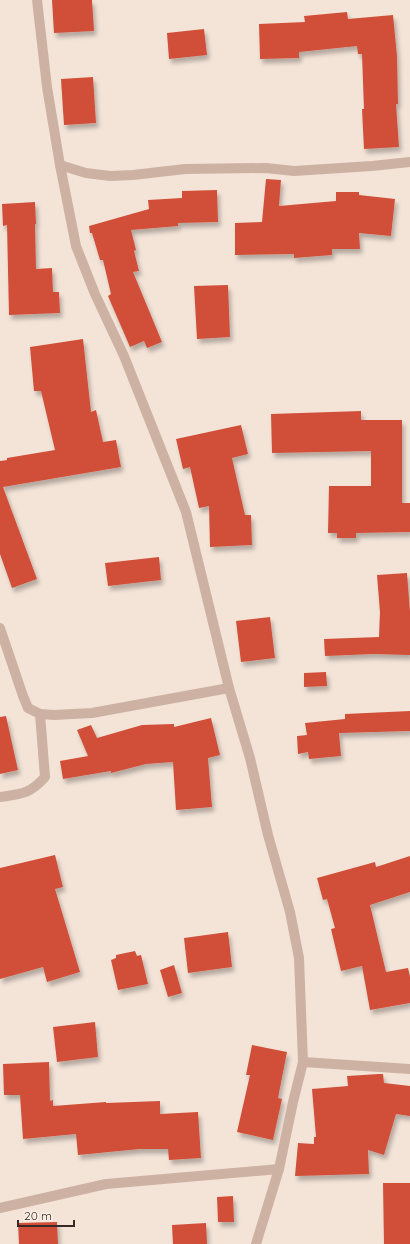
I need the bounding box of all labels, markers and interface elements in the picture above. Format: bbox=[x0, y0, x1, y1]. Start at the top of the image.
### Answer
scale bar bbox=[18, 1202, 74, 1228]
text: 20 m bbox=[24, 1208, 52, 1223]

